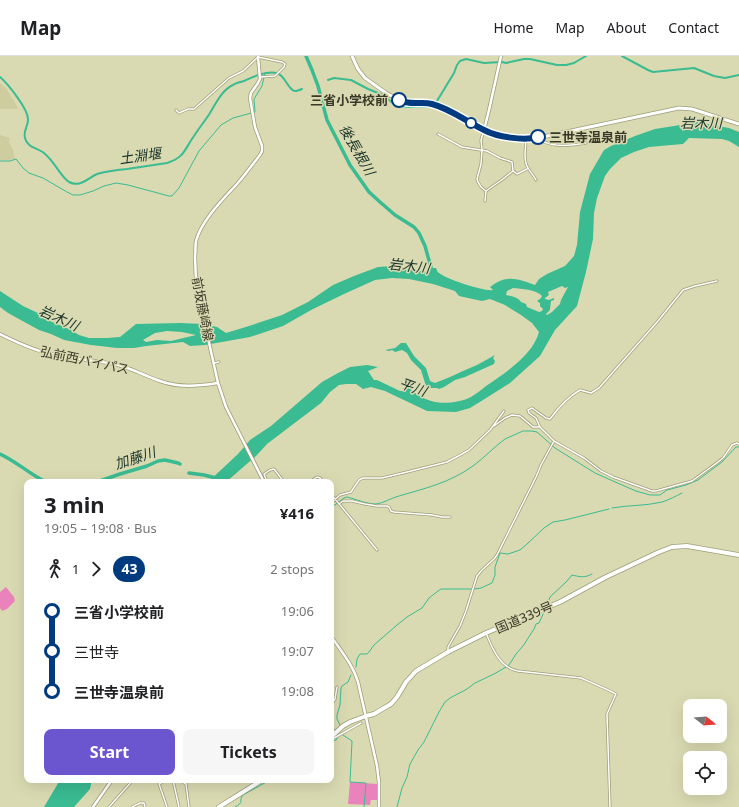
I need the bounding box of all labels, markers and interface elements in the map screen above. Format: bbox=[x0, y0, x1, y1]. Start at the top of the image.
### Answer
text: Map bbox=[20, 15, 61, 41]
text: Home bbox=[494, 18, 533, 37]
text: Map bbox=[555, 18, 585, 37]
text: About bbox=[607, 18, 646, 37]
text: Contact bbox=[668, 18, 719, 37]
place label: 三省小学校前 bbox=[310, 91, 388, 109]
marker: 三省小学校前 bbox=[391, 92, 407, 108]
water label: 岩木川 bbox=[680, 113, 724, 132]
unlabelled marker bbox=[465, 117, 477, 129]
water label: 後長根川 bbox=[335, 121, 381, 180]
place label: 三世寺温泉前 bbox=[549, 128, 627, 146]
marker: 三世寺温泉前 bbox=[530, 129, 546, 145]
water label: 土淵堰 bbox=[118, 143, 165, 168]
water label: 岩木川 bbox=[387, 254, 433, 278]
street label: 前坂藤崎線 bbox=[188, 275, 218, 343]
water label: 岩木川 bbox=[36, 300, 84, 336]
street label: 弘前西バイパス bbox=[39, 342, 131, 378]
water label: 平川 bbox=[397, 373, 431, 401]
water label: 加藤川 bbox=[112, 441, 160, 473]
text: 3 min bbox=[44, 489, 105, 519]
text: ¥416 bbox=[280, 503, 314, 523]
text: 19:05 – 19:08 · Bus bbox=[44, 519, 157, 537]
icon: walk bbox=[44, 558, 66, 580]
icon: forward bbox=[85, 558, 107, 580]
text: 43 bbox=[121, 559, 137, 578]
text: 1 bbox=[72, 560, 79, 578]
text: 2 stops bbox=[270, 560, 314, 578]
street label: 国道339号 bbox=[492, 597, 556, 637]
text: 三省小学校前 bbox=[74, 602, 164, 622]
text: 19:06 bbox=[281, 602, 314, 620]
text: 三世寺 bbox=[74, 642, 119, 662]
text: 19:07 bbox=[281, 642, 314, 660]
text: 三世寺温泉前 bbox=[74, 682, 164, 702]
text: 19:08 bbox=[281, 682, 314, 700]
north arrow bbox=[683, 699, 727, 743]
map controls bbox=[683, 699, 727, 795]
button: Start bbox=[44, 729, 175, 775]
button: Tickets bbox=[183, 729, 314, 775]
button: locate bbox=[683, 751, 727, 795]

